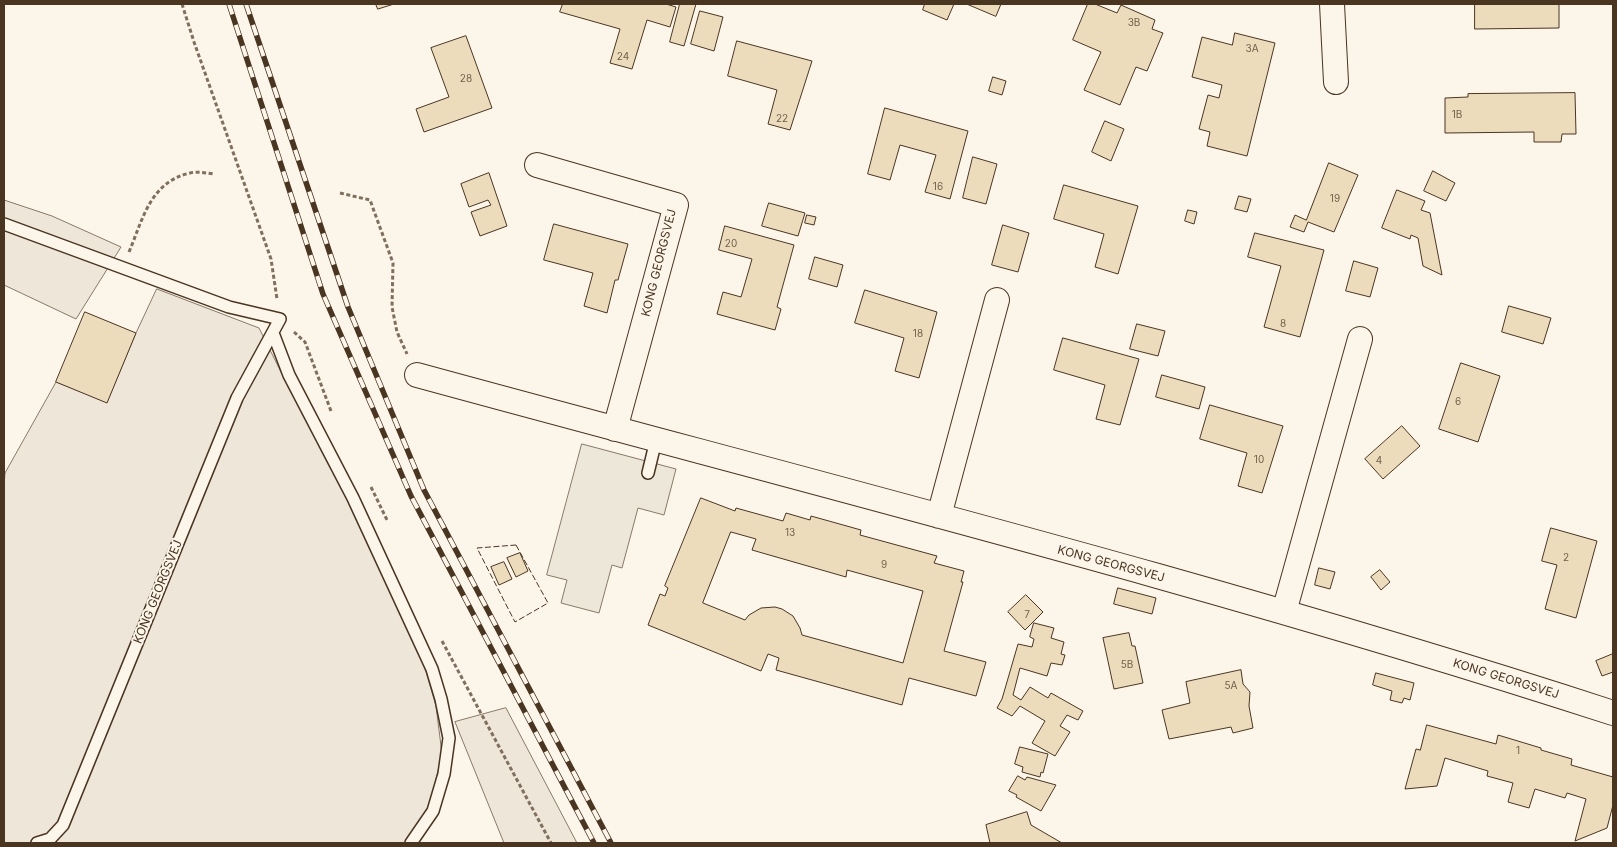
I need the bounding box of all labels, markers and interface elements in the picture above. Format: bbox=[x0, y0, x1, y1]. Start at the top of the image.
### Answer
house number: 3B bbox=[1128, 17, 1140, 29]
house number: 3A bbox=[1245, 43, 1259, 55]
house number: 24 bbox=[617, 51, 629, 63]
house number: 28 bbox=[460, 73, 472, 85]
house number: 1B bbox=[1452, 109, 1462, 121]
house number: 22 bbox=[776, 113, 788, 125]
house number: 16 bbox=[933, 181, 943, 193]
house number: 19 bbox=[1330, 193, 1340, 205]
street label: KONG GEORGSVEJ bbox=[639, 208, 679, 318]
house number: 20 bbox=[725, 238, 737, 250]
house number: 8 bbox=[1280, 318, 1286, 330]
house number: 18 bbox=[913, 328, 923, 340]
house number: 6 bbox=[1455, 396, 1461, 408]
house number: 10 bbox=[1254, 454, 1264, 466]
house number: 4 bbox=[1376, 455, 1382, 467]
house number: 13 bbox=[785, 527, 795, 539]
street label: KONG GEORGSVEJ bbox=[131, 538, 185, 646]
street label: KONG GEORGSVEJ bbox=[1056, 543, 1166, 585]
house number: 2 bbox=[1563, 552, 1569, 564]
house number: 9 bbox=[881, 559, 887, 571]
house number: 7 bbox=[1024, 609, 1030, 621]
street label: KONG GEORGSVEJ bbox=[1451, 656, 1561, 702]
house number: 5B bbox=[1121, 659, 1133, 671]
house number: 5A bbox=[1225, 680, 1237, 692]
house number: 1 bbox=[1516, 745, 1520, 757]

